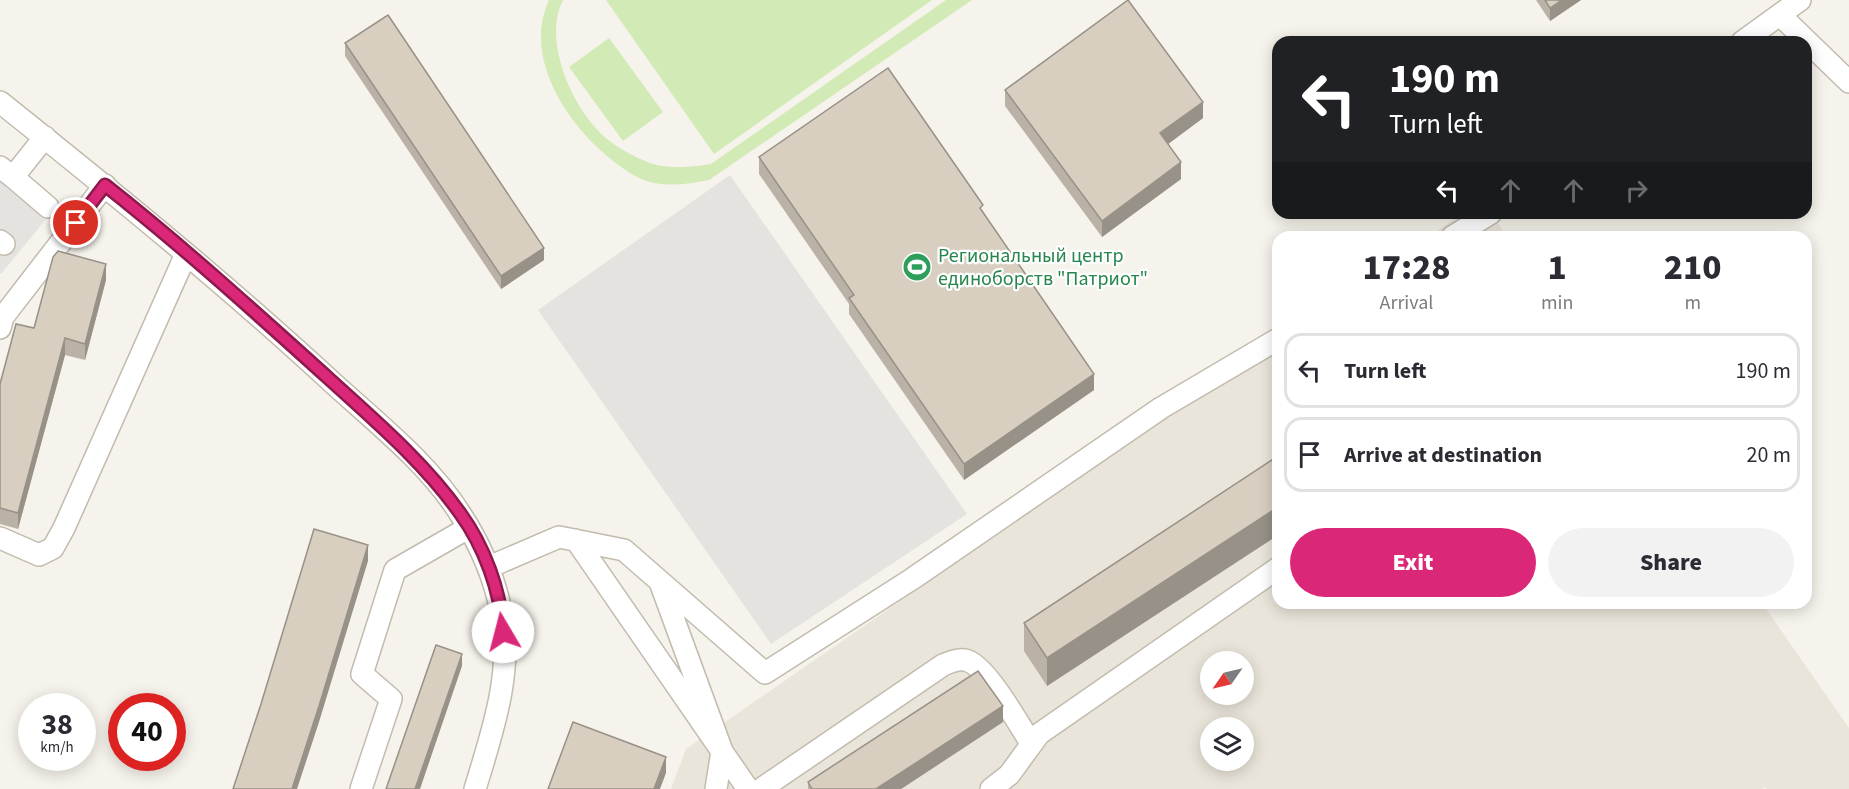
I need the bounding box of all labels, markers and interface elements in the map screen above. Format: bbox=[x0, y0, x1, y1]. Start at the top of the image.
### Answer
text: 190 m bbox=[1389, 49, 1500, 109]
icon: left bbox=[1290, 60, 1368, 138]
text: Turn left bbox=[1389, 105, 1483, 144]
icon: left bbox=[1431, 174, 1464, 207]
icon: ahead bbox=[1494, 174, 1527, 207]
icon: ahead bbox=[1557, 174, 1590, 207]
icon: right bbox=[1620, 174, 1653, 207]
pin bbox=[50, 197, 101, 248]
icon: arrive bbox=[59, 206, 92, 239]
place label: Региональный центр единоборств "Патриот" bbox=[938, 242, 1148, 293]
text: 17:28 bbox=[1362, 242, 1451, 293]
text: 1 bbox=[1548, 242, 1567, 293]
text: 210 bbox=[1664, 242, 1722, 293]
sports icon: Региональный центр единоборств "Патриот" bbox=[901, 251, 933, 283]
text: Arrival bbox=[1380, 289, 1433, 317]
text: min bbox=[1541, 289, 1573, 317]
text: m bbox=[1684, 289, 1701, 317]
icon: left bbox=[1293, 354, 1326, 387]
text: Turn left bbox=[1344, 355, 1426, 387]
text: 190 m bbox=[1736, 355, 1791, 387]
icon: arrive bbox=[1293, 438, 1326, 471]
text: Arrive at destination bbox=[1344, 439, 1542, 471]
text: 20 m bbox=[1746, 439, 1791, 471]
button: Exit bbox=[1290, 528, 1536, 597]
button: Share bbox=[1548, 528, 1794, 597]
position arrow bbox=[471, 600, 535, 664]
north arrow bbox=[1200, 651, 1254, 705]
map controls bbox=[1200, 651, 1254, 771]
speed limit sign: 40 bbox=[108, 693, 186, 771]
text: 38 bbox=[41, 703, 73, 746]
button: layers bbox=[1200, 717, 1254, 771]
text: km/h bbox=[40, 737, 74, 758]

